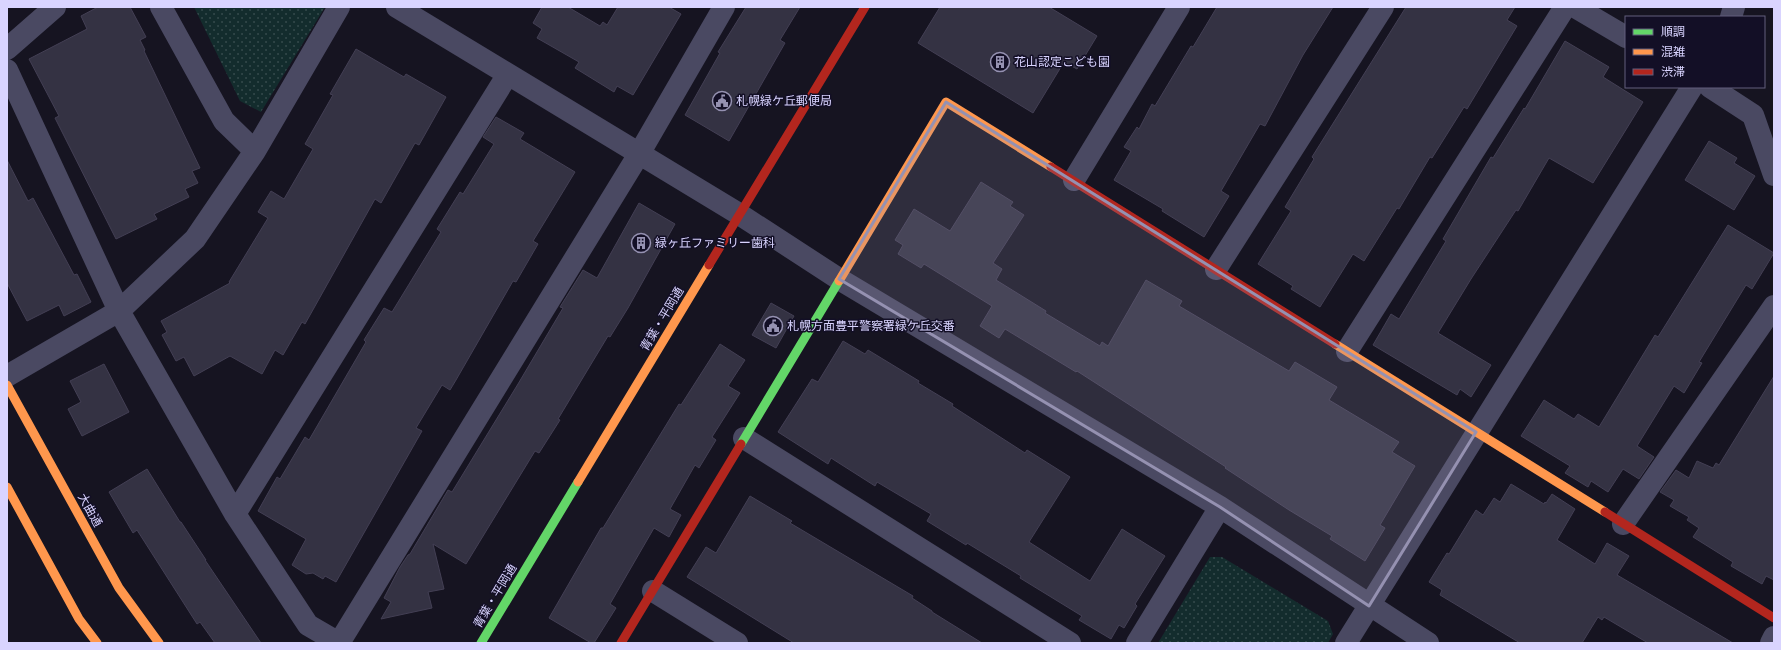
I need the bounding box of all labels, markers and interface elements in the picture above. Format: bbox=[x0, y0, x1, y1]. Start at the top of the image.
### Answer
legend bbox=[1625, 16, 1765, 88]
text: 順調 bbox=[1661, 24, 1685, 39]
text: 混雑 bbox=[1661, 44, 1685, 59]
building icon: 花山認定こども園 bbox=[989, 51, 1011, 73]
place label: 花山認定こども園 bbox=[1014, 54, 1110, 69]
text: 渋滞 bbox=[1661, 64, 1685, 79]
public building icon: 札幌緑ケ丘郵便局 bbox=[711, 90, 733, 112]
place label: 札幌緑ケ丘郵便局 bbox=[736, 93, 832, 108]
building icon: 緑ヶ丘ファミリー歯科 bbox=[630, 232, 652, 254]
place label: 緑ヶ丘ファミリー歯科 bbox=[655, 235, 775, 250]
street label: 青葉・平岡通 bbox=[637, 284, 687, 353]
public building icon: 札幌方面豊平警察署緑ケ丘交番 bbox=[762, 315, 784, 337]
place label: 札幌方面豊平警察署緑ケ丘交番 bbox=[787, 318, 955, 333]
street label: 大曲通 bbox=[75, 490, 106, 529]
street label: 青葉・平岡通 bbox=[470, 561, 520, 630]

